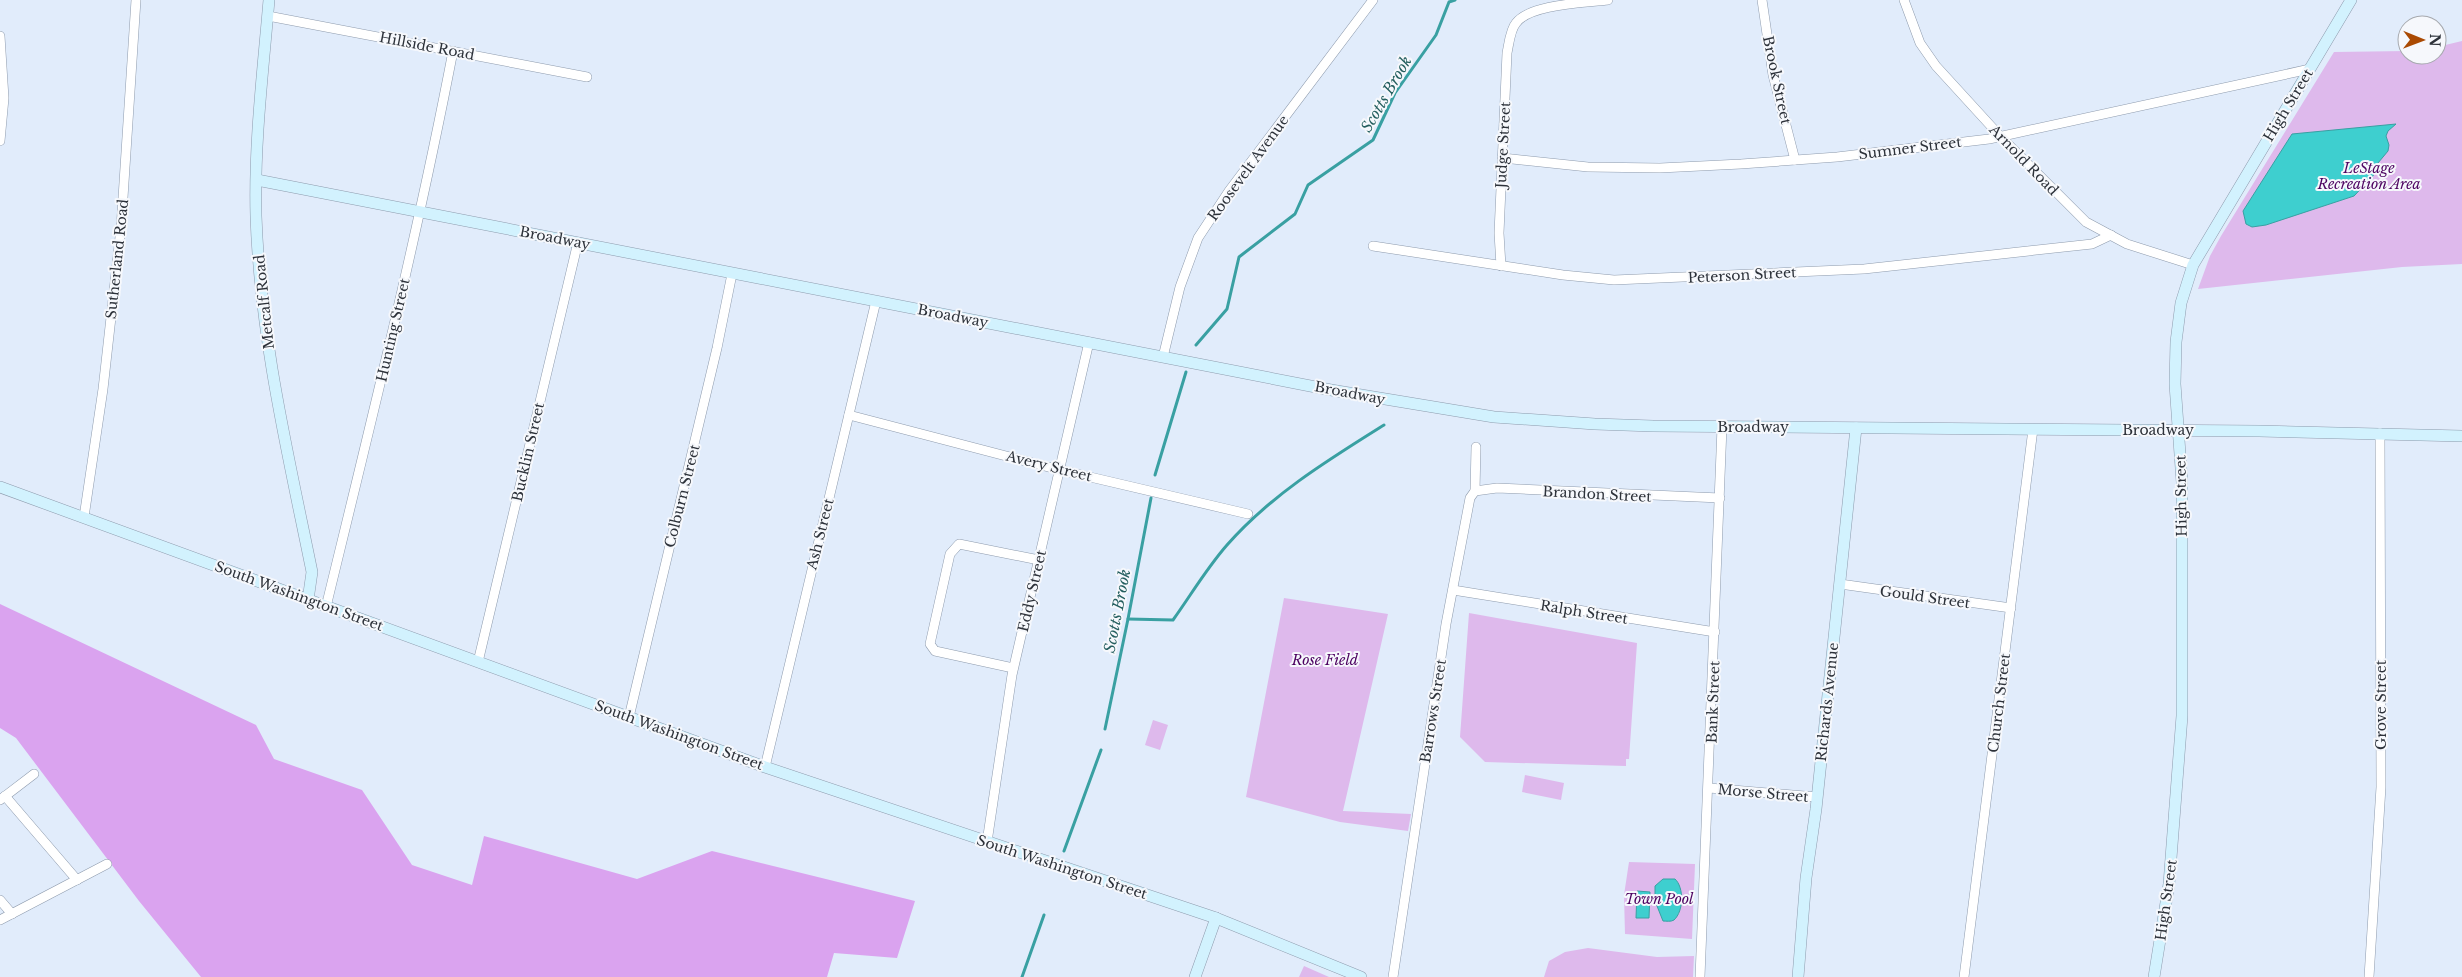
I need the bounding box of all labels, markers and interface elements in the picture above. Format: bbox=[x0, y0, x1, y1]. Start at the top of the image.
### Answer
north arrow bbox=[2397, 15, 2447, 65]
street label: Hillside Road bbox=[378, 28, 477, 64]
text: N bbox=[2426, 33, 2444, 47]
street label: Brook Street bbox=[1759, 34, 1795, 127]
water label: Scotts Brook bbox=[1357, 52, 1415, 136]
street label: High Street bbox=[2259, 65, 2317, 145]
street label: Judge Street bbox=[1492, 101, 1514, 191]
street label: Roosevelt Avenue bbox=[1204, 112, 1292, 224]
street label: Arnold Road bbox=[1985, 120, 2063, 200]
street label: Sumner Street bbox=[1858, 133, 1963, 163]
park label: LeStage Recreation Area bbox=[2316, 159, 2421, 193]
street label: Sutherland Road bbox=[102, 197, 132, 320]
street label: Broadway bbox=[518, 222, 592, 254]
street label: Metcalf Road bbox=[250, 253, 278, 350]
street label: Peterson Street bbox=[1687, 263, 1797, 287]
street label: Hunting Street bbox=[372, 276, 414, 384]
street label: Broadway bbox=[916, 300, 990, 332]
street label: Broadway bbox=[1313, 377, 1387, 409]
street label: Bucklin Street bbox=[508, 400, 548, 503]
street label: Broadway bbox=[1717, 418, 1789, 436]
street label: Broadway bbox=[2122, 421, 2194, 439]
street label: Colburn Street bbox=[660, 442, 704, 550]
street label: Avery Street bbox=[1003, 446, 1094, 485]
street label: High Street bbox=[2171, 454, 2191, 537]
street label: Brandon Street bbox=[1542, 482, 1653, 506]
street label: Ash Street bbox=[802, 496, 838, 573]
street label: Eddy Street bbox=[1014, 548, 1050, 634]
street label: South Washington Street bbox=[212, 557, 386, 635]
water label: Scotts Brook bbox=[1100, 567, 1134, 655]
street label: Gould Street bbox=[1879, 582, 1972, 612]
street label: Ralph Street bbox=[1539, 596, 1630, 628]
street label: Richards Avenue bbox=[1812, 641, 1842, 763]
park label: Rose Field bbox=[1291, 651, 1359, 669]
street label: Church Street bbox=[1984, 652, 2014, 754]
street label: Barrows Street bbox=[1416, 657, 1450, 764]
street label: Grove Street bbox=[2372, 659, 2390, 750]
street label: Bank Street bbox=[1703, 660, 1723, 744]
street label: South Washington Street bbox=[592, 696, 766, 774]
street label: Morse Street bbox=[1717, 780, 1810, 806]
street label: South Washington Street bbox=[975, 831, 1150, 903]
street label: High Street bbox=[2151, 858, 2181, 942]
park label: Town Pool bbox=[1624, 890, 1694, 908]

